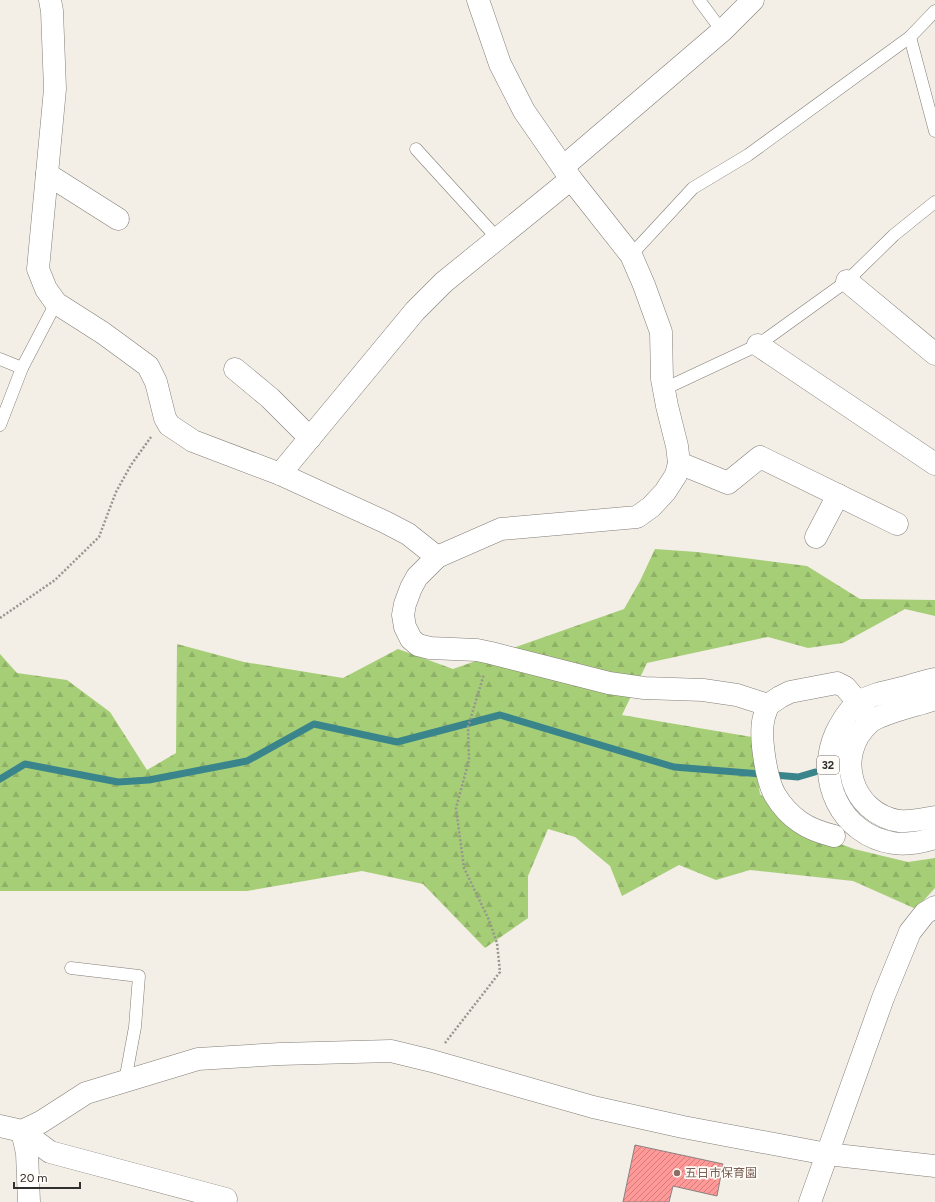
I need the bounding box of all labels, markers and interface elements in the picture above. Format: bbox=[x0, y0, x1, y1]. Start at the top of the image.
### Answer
road number: 32 bbox=[817, 756, 839, 774]
scale bar bbox=[14, 1164, 80, 1190]
place label: 五日市保育園 bbox=[685, 1166, 757, 1180]
marker: 五日市保育園 bbox=[672, 1168, 682, 1178]
text: 20 m bbox=[20, 1171, 48, 1185]

